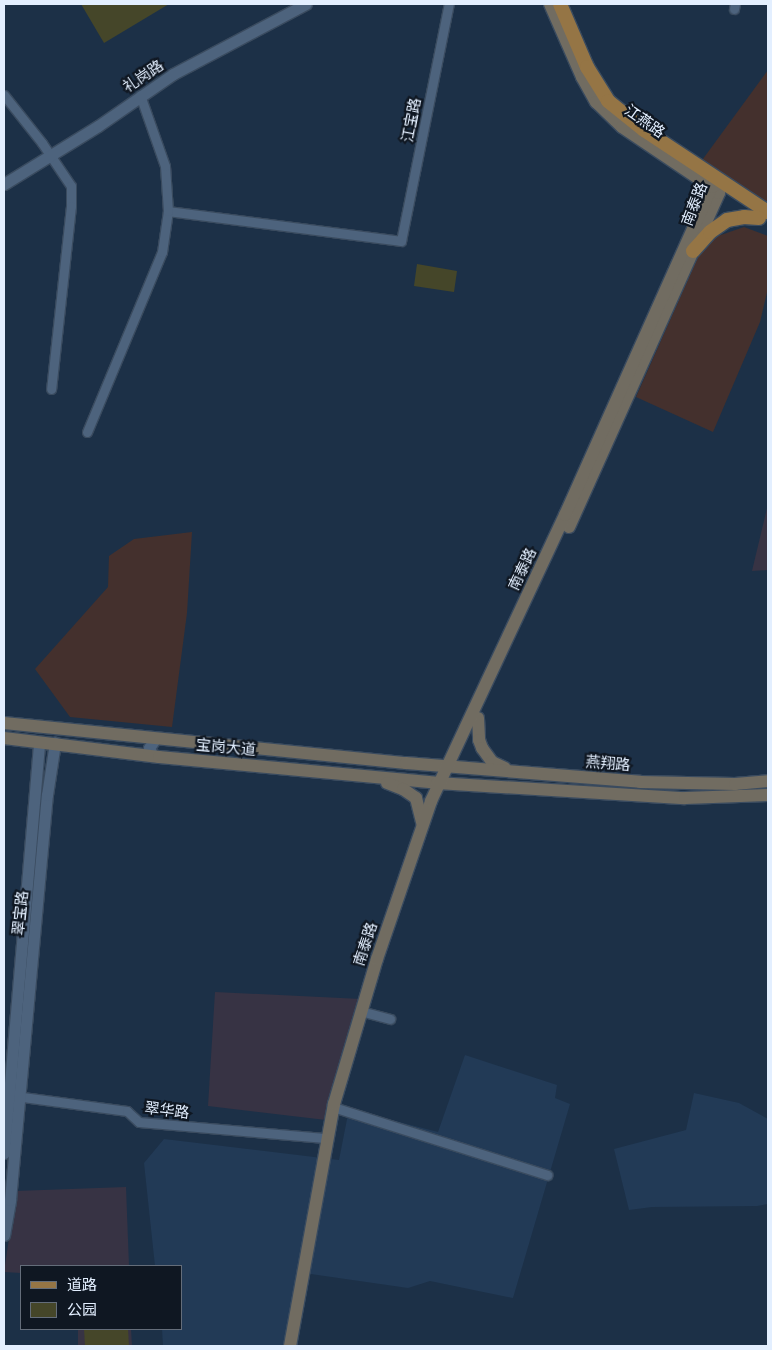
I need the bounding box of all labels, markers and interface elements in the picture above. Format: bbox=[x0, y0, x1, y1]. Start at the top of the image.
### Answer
street label: 礼岗路 bbox=[119, 56, 167, 96]
street label: 江宝路 bbox=[398, 96, 424, 144]
street label: 江燕路 bbox=[621, 101, 669, 141]
street label: 南泰路 bbox=[678, 180, 710, 228]
street label: 南泰路 bbox=[504, 545, 540, 593]
street label: 宝岗大道 bbox=[195, 735, 257, 759]
street label: 燕翔路 bbox=[585, 752, 631, 774]
street label: 翠宝路 bbox=[9, 890, 31, 936]
street label: 南泰路 bbox=[349, 920, 381, 968]
street label: 翠华路 bbox=[144, 1098, 190, 1122]
legend bbox=[20, 1265, 182, 1330]
text: 道路 bbox=[67, 1274, 97, 1295]
text: 公园 bbox=[67, 1299, 97, 1320]

